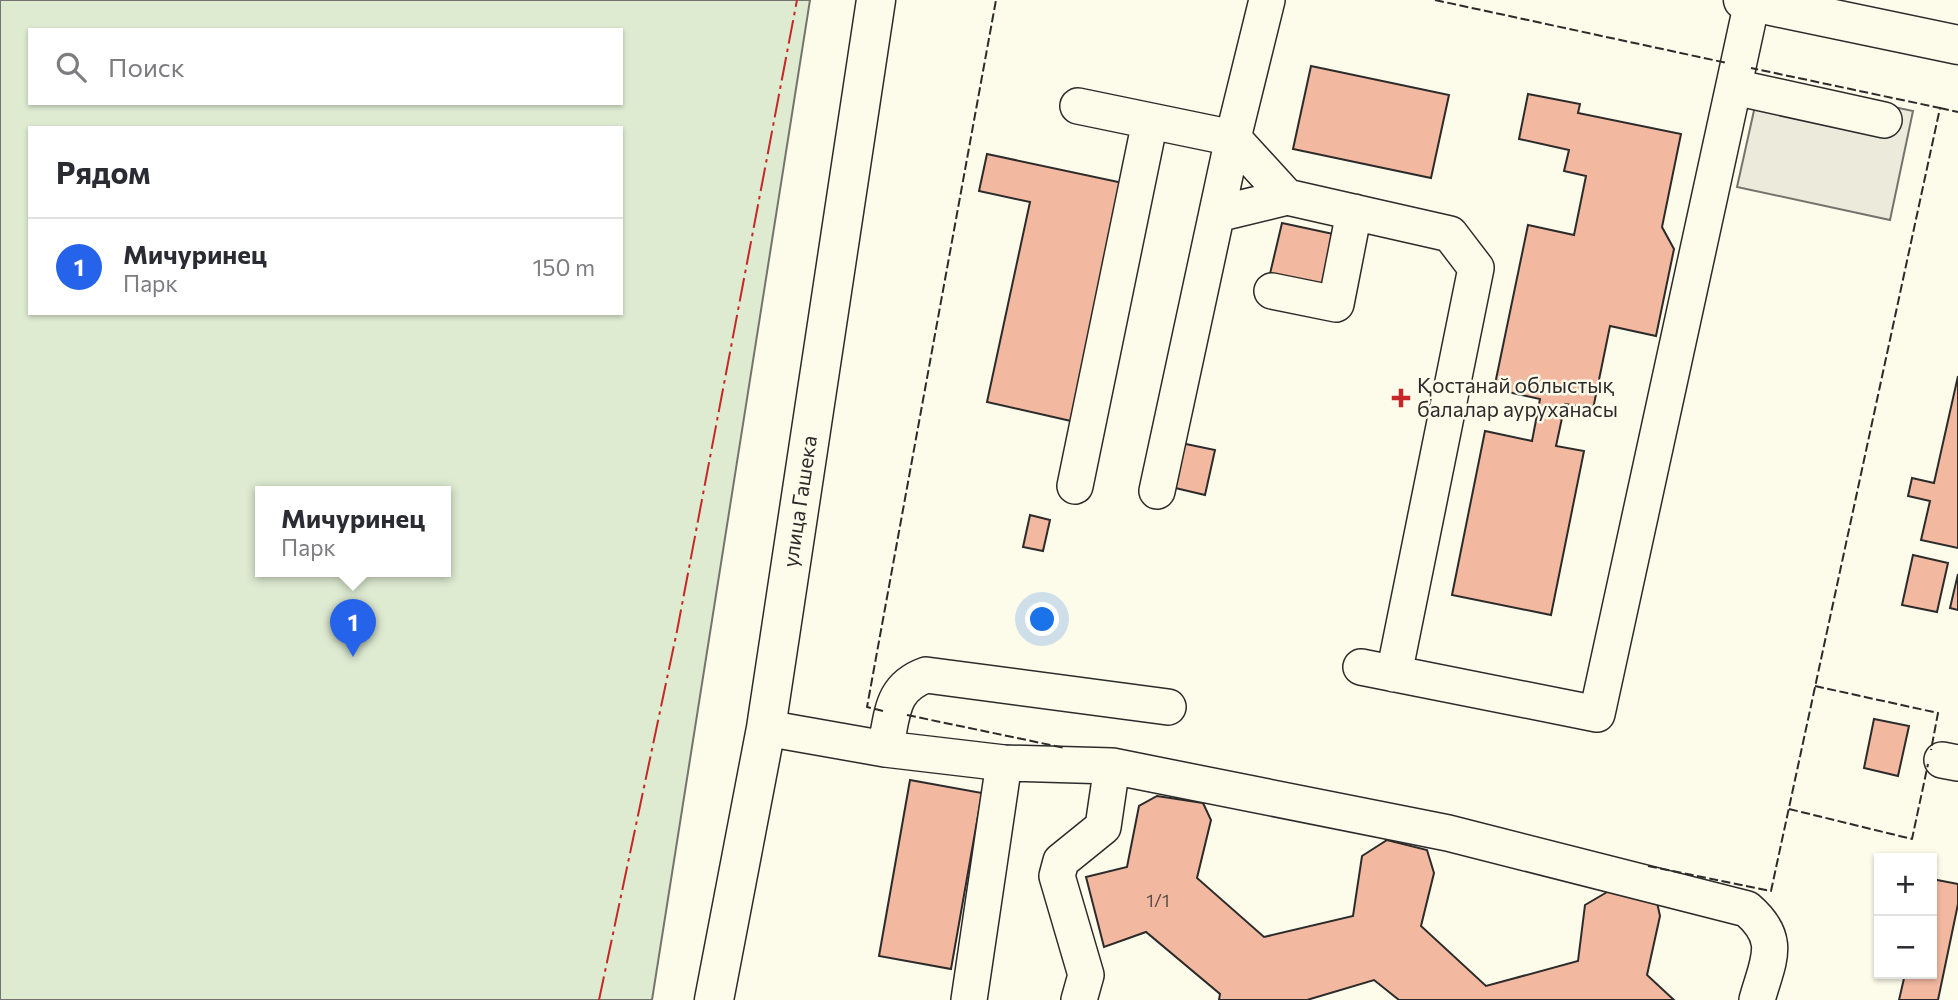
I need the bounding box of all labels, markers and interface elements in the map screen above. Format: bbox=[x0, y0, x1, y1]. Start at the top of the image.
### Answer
search box bbox=[28, 28, 623, 105]
icon: search bbox=[52, 48, 90, 86]
text: Поиск bbox=[108, 51, 185, 82]
text: Рядом bbox=[56, 153, 150, 190]
text: Мичуринец bbox=[123, 238, 267, 269]
text: 1 bbox=[74, 253, 84, 281]
text: 150 m bbox=[532, 253, 595, 281]
text: Парк bbox=[123, 269, 178, 297]
place label: Қостанай облыстық балалар ауруханасы bbox=[1417, 372, 1618, 421]
marker: Қостанай облыстық балалар ауруханасы bbox=[1391, 388, 1411, 408]
street label: улица Гашека bbox=[776, 434, 821, 569]
popup bbox=[255, 486, 451, 577]
text: Мичуринец bbox=[281, 502, 425, 533]
text: Парк bbox=[281, 533, 336, 561]
pin: 1 bbox=[330, 599, 376, 657]
your location bbox=[1025, 602, 1059, 636]
map controls bbox=[1874, 853, 1937, 979]
button: + bbox=[1874, 853, 1937, 916]
house number: 1/1 bbox=[1146, 889, 1170, 911]
button: − bbox=[1874, 916, 1937, 979]

